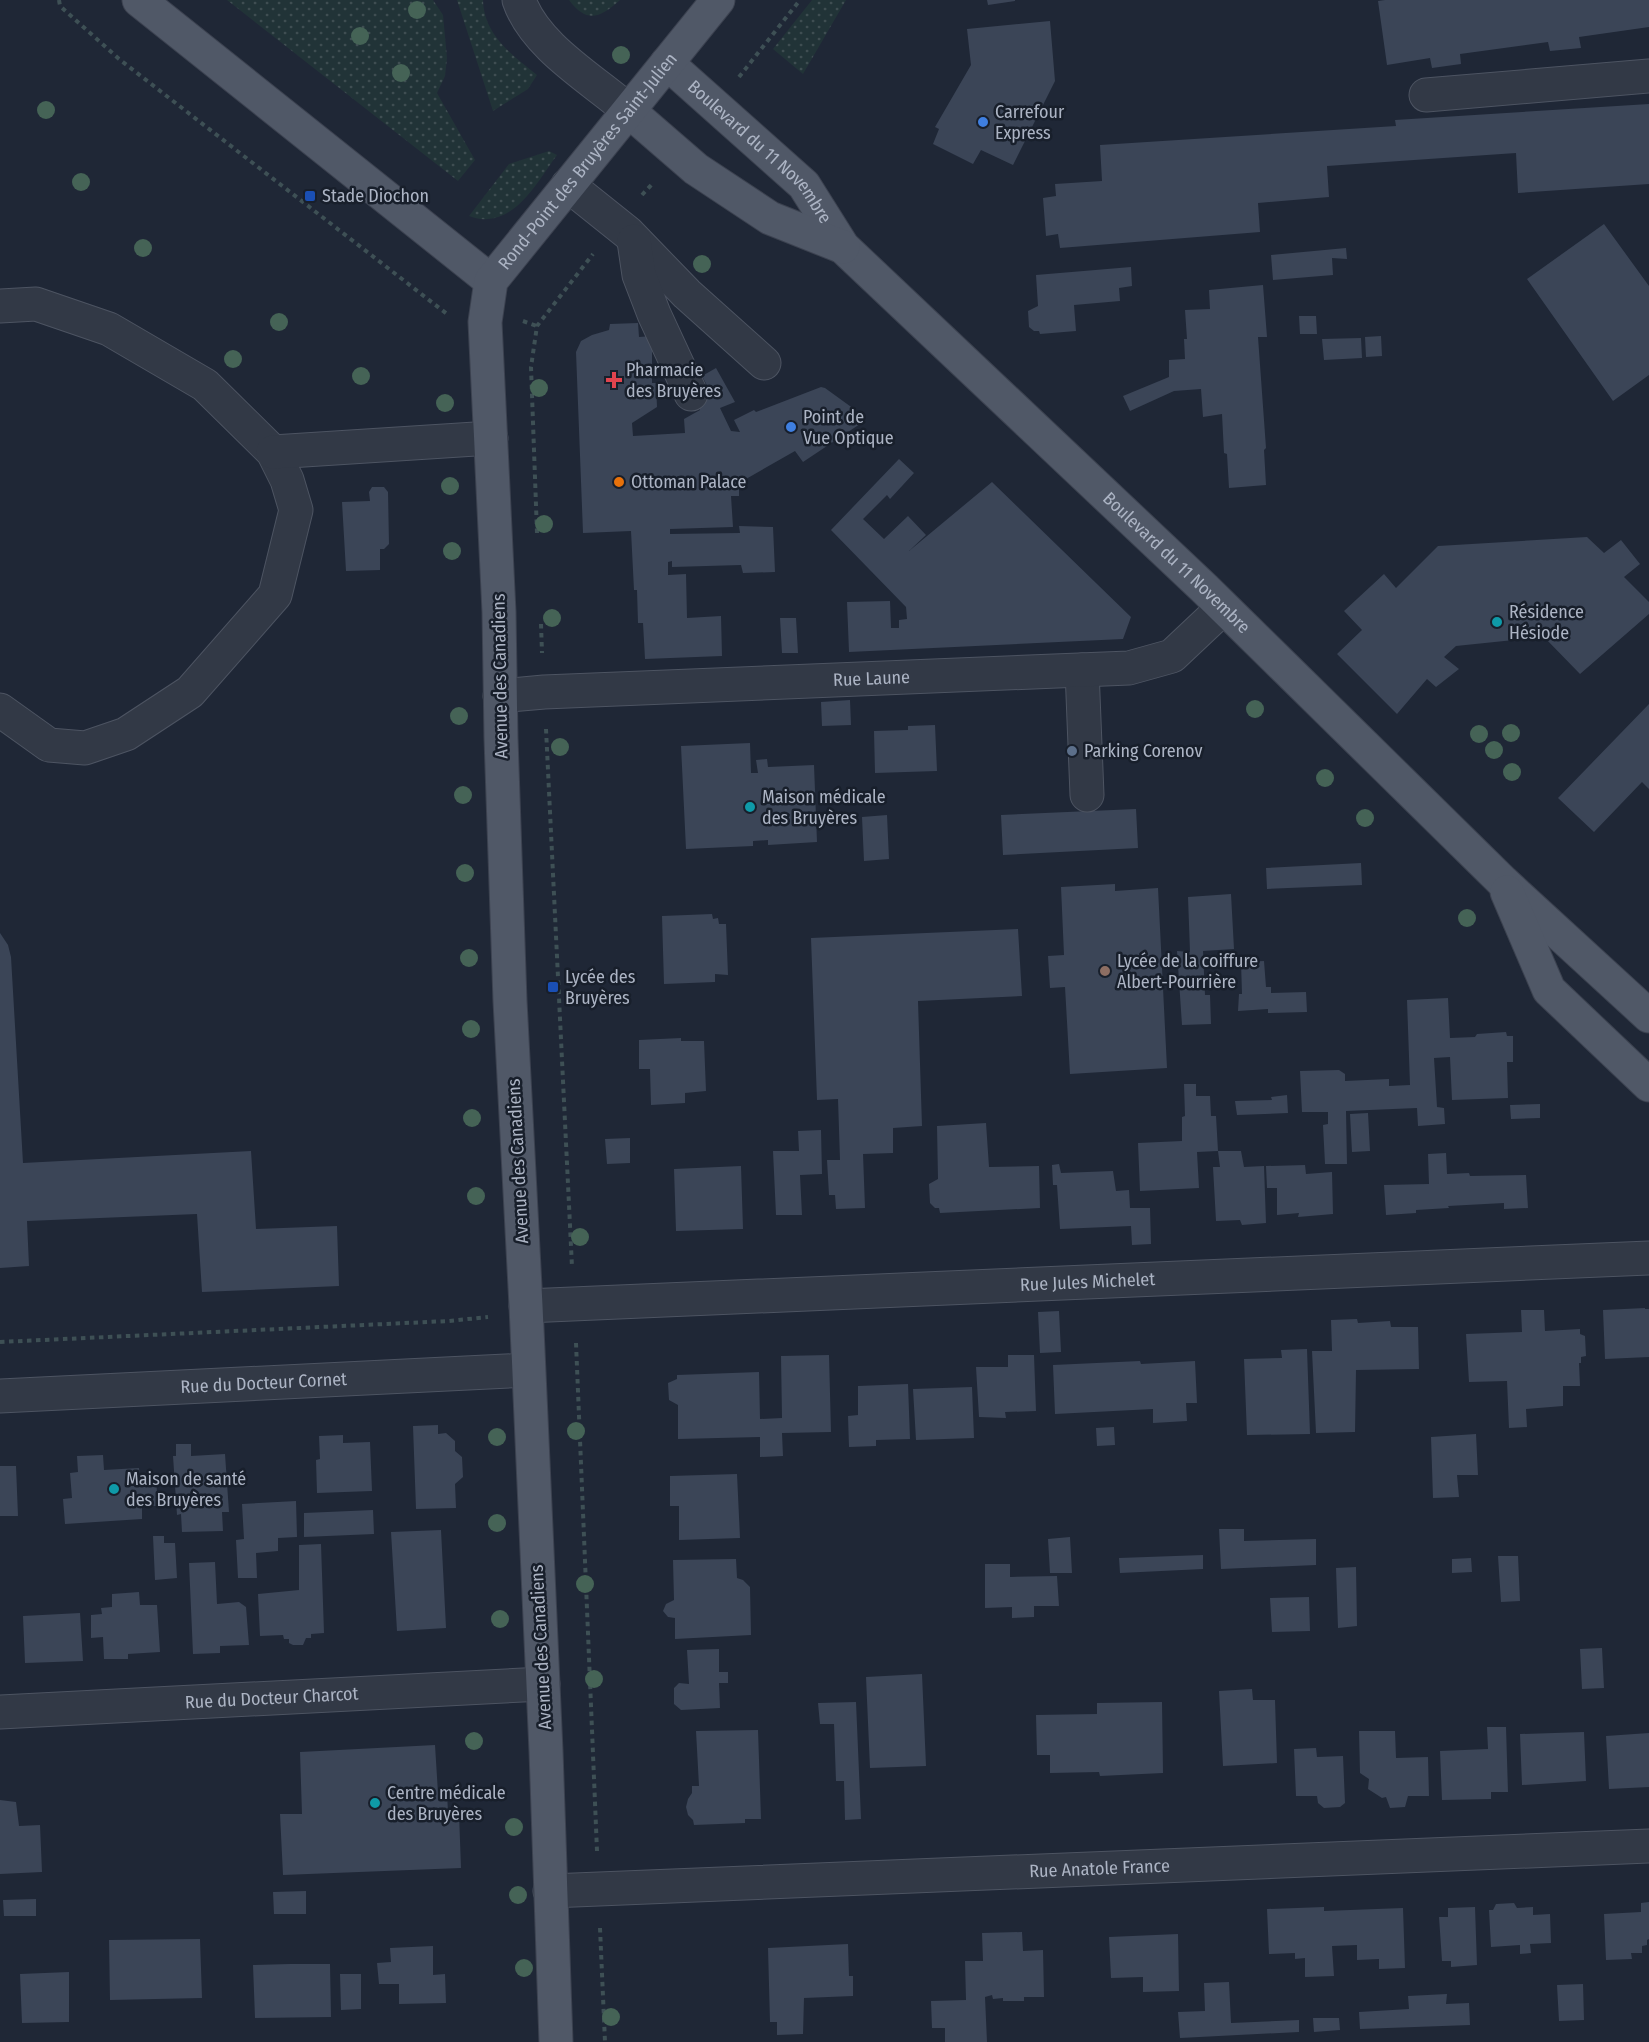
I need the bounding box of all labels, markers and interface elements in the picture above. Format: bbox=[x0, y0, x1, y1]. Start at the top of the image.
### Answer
street label: Rond-Point des Bruyères Saint-Julien bbox=[494, 48, 682, 274]
street label: Boulevard du 11 Novembre bbox=[683, 76, 836, 227]
place label: Carrefour Express bbox=[995, 101, 1065, 144]
marker: Carrefour Express bbox=[976, 115, 990, 129]
place label: Stade Diochon bbox=[322, 185, 429, 207]
marker: Stade Diochon bbox=[303, 189, 317, 203]
place label: Pharmacie des Bruyères bbox=[626, 359, 722, 402]
marker: Pharmacie des Bruyères bbox=[607, 373, 621, 387]
place label: Point de Vue Optique bbox=[803, 406, 894, 449]
marker: Point de Vue Optique bbox=[784, 420, 798, 434]
place label: Ottoman Palace bbox=[631, 471, 747, 493]
marker: Ottoman Palace bbox=[612, 475, 626, 489]
street label: Boulevard du 11 Novembre bbox=[1098, 487, 1255, 638]
street label: Avenue des Canadiens bbox=[488, 593, 512, 759]
place label: Résidence Hésiode bbox=[1509, 601, 1584, 644]
marker: Résidence Hésiode bbox=[1490, 615, 1504, 629]
street label: Rue Laune bbox=[833, 666, 911, 691]
place label: Parking Corenov bbox=[1084, 740, 1203, 762]
marker: Parking Corenov bbox=[1065, 744, 1079, 758]
place label: Maison médicale des Bruyères bbox=[762, 786, 886, 829]
marker: Maison médicale des Bruyères bbox=[743, 800, 757, 814]
place label: Lycée de la coiffure Albert-Pourrière bbox=[1117, 950, 1258, 993]
marker: Lycée de la coiffure Albert-Pourrière bbox=[1098, 964, 1112, 978]
place label: Lycée des Bruyères bbox=[565, 966, 636, 1009]
marker: Lycée des Bruyères bbox=[546, 980, 560, 994]
street label: Avenue des Canadiens bbox=[503, 1078, 533, 1244]
street label: Rue Jules Michelet bbox=[1019, 1268, 1156, 1296]
street label: Rue du Docteur Cornet bbox=[180, 1368, 348, 1398]
place label: Maison de santé des Bruyères bbox=[126, 1468, 246, 1511]
marker: Maison de santé des Bruyères bbox=[107, 1482, 121, 1496]
street label: Avenue des Canadiens bbox=[526, 1564, 556, 1730]
street label: Rue du Docteur Charcot bbox=[184, 1683, 359, 1713]
place label: Centre médicale des Bruyères bbox=[387, 1782, 506, 1825]
marker: Centre médicale des Bruyères bbox=[368, 1796, 382, 1810]
street label: Rue Anatole France bbox=[1029, 1855, 1170, 1882]

